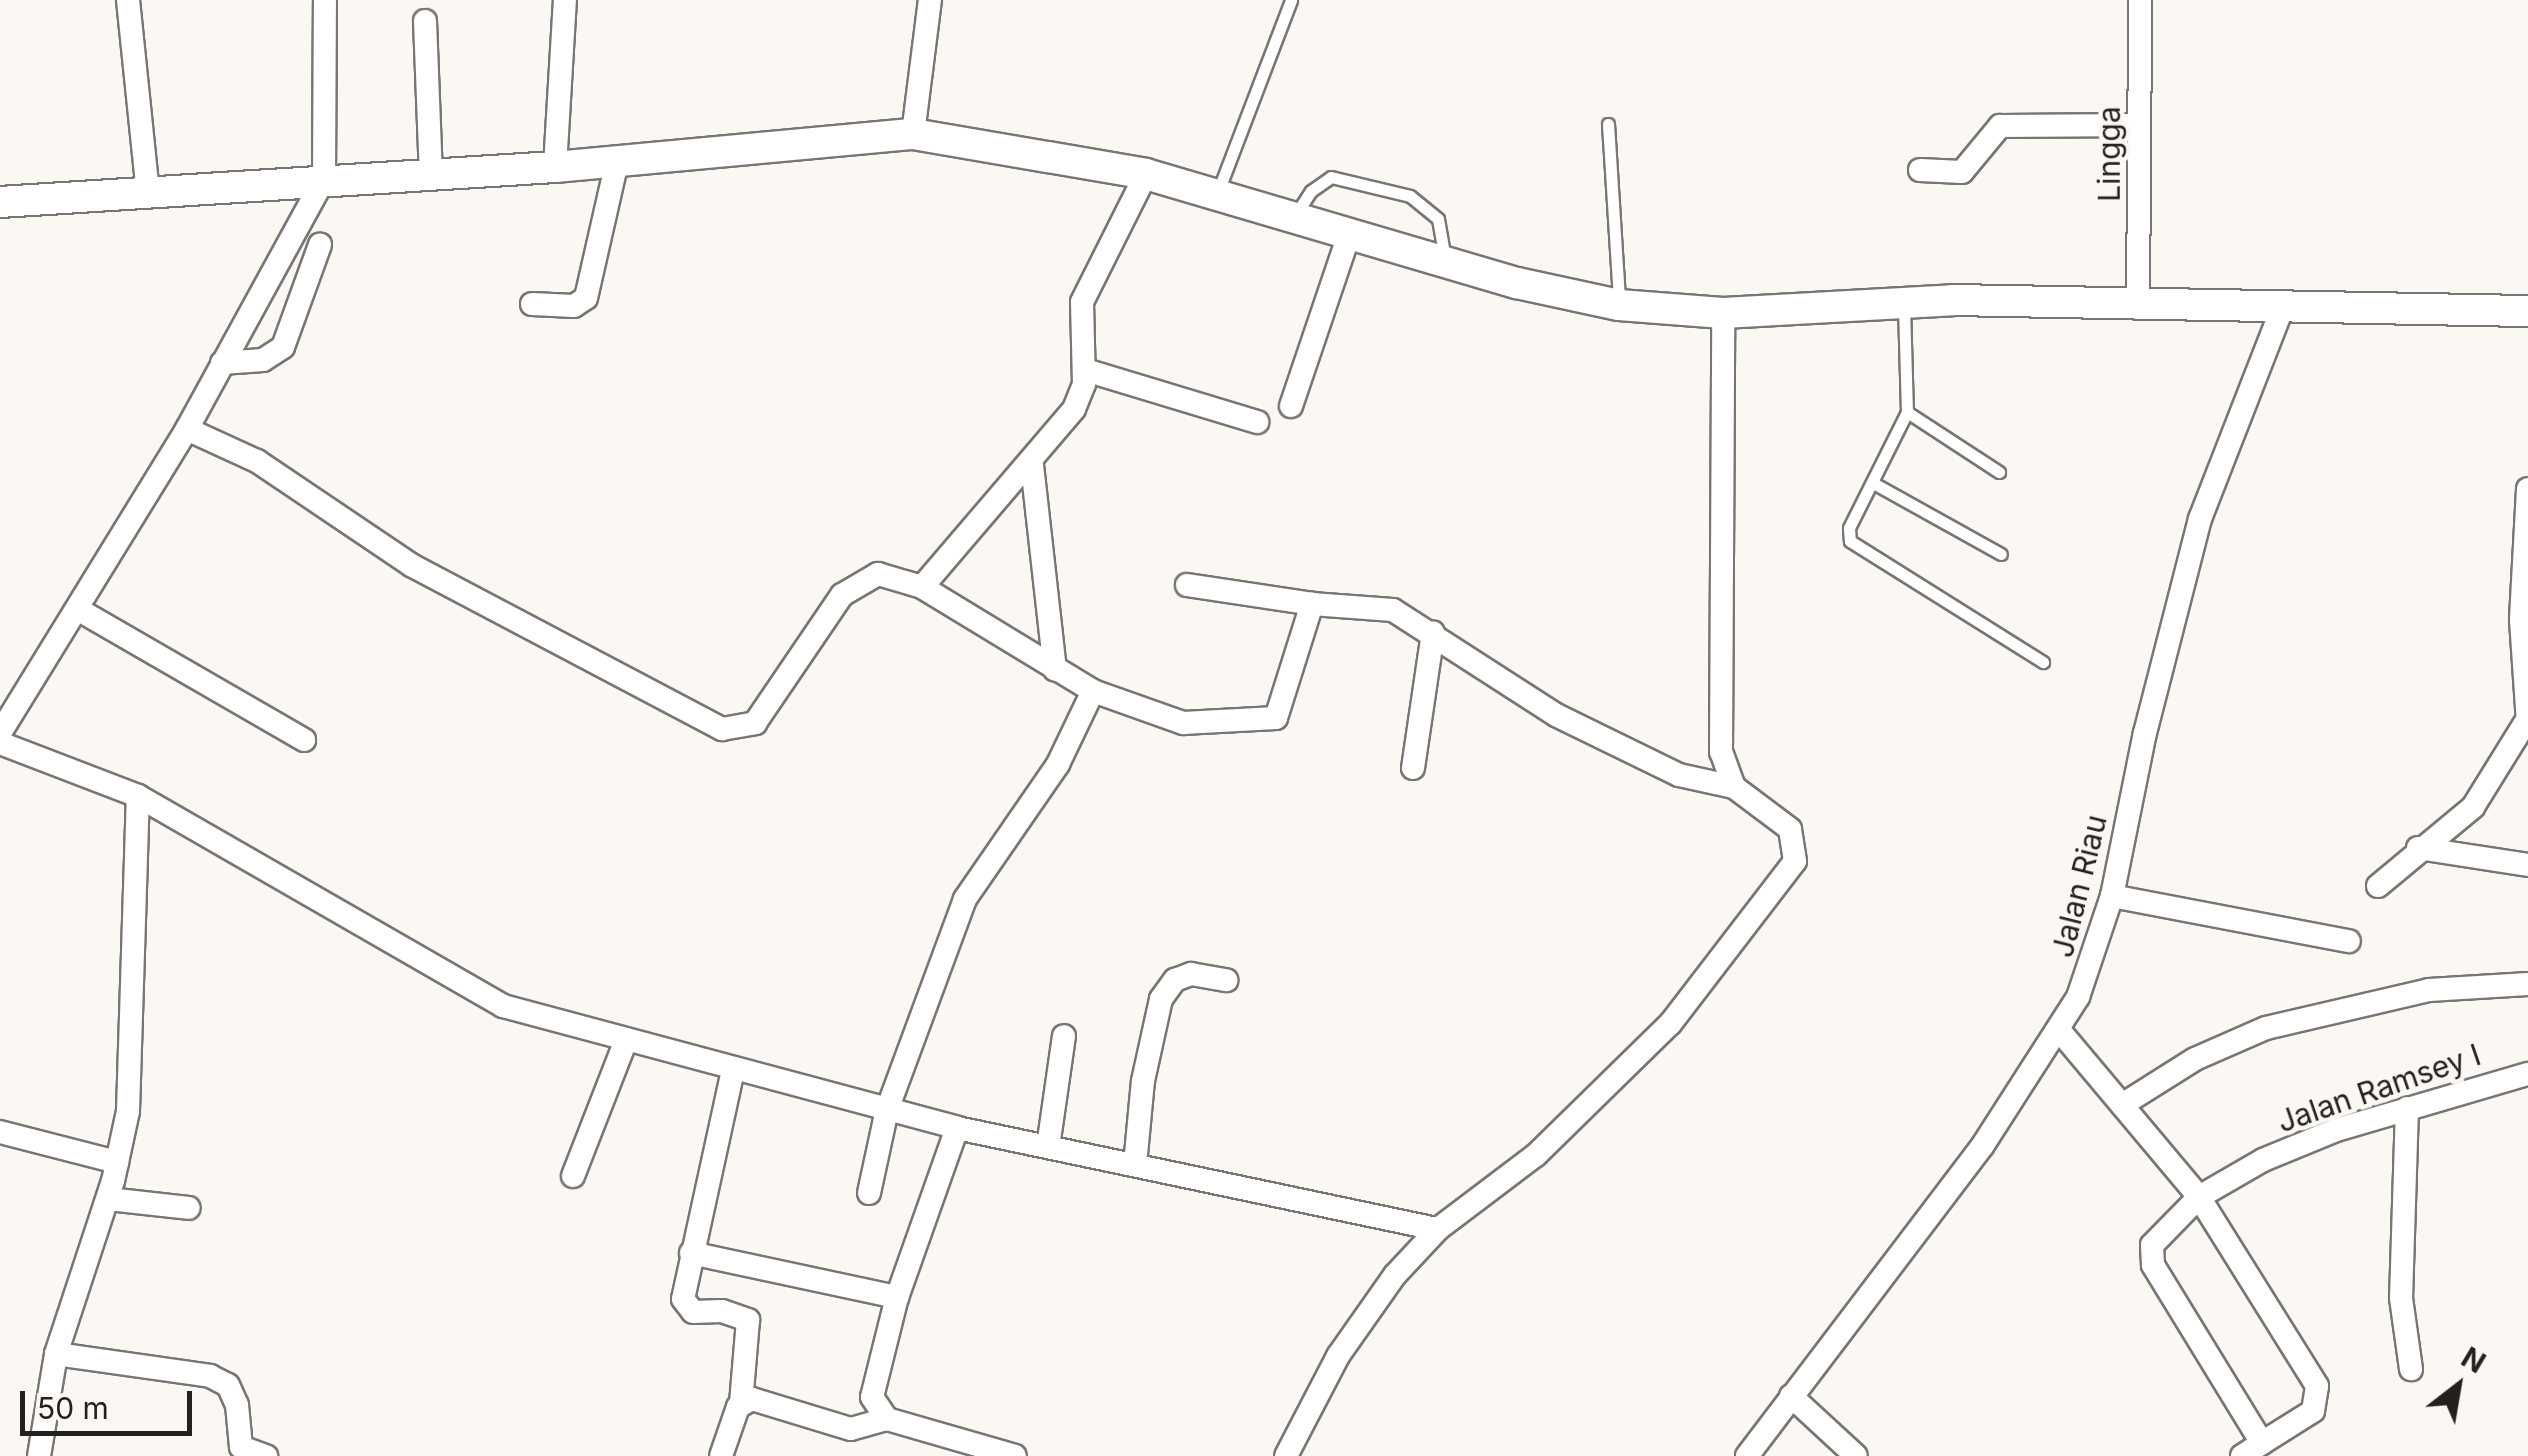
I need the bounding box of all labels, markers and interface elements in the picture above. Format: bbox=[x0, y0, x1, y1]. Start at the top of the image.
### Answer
street label: Lingga bbox=[2091, 106, 2127, 202]
street label: Jalan Riau bbox=[2044, 811, 2114, 961]
street label: Jalan Ramsey I bbox=[2273, 1036, 2485, 1140]
north arrow bbox=[2408, 1336, 2508, 1436]
text: N bbox=[2456, 1340, 2491, 1380]
scale bar bbox=[25, 1371, 198, 1433]
text: 50 m bbox=[37, 1390, 109, 1426]

